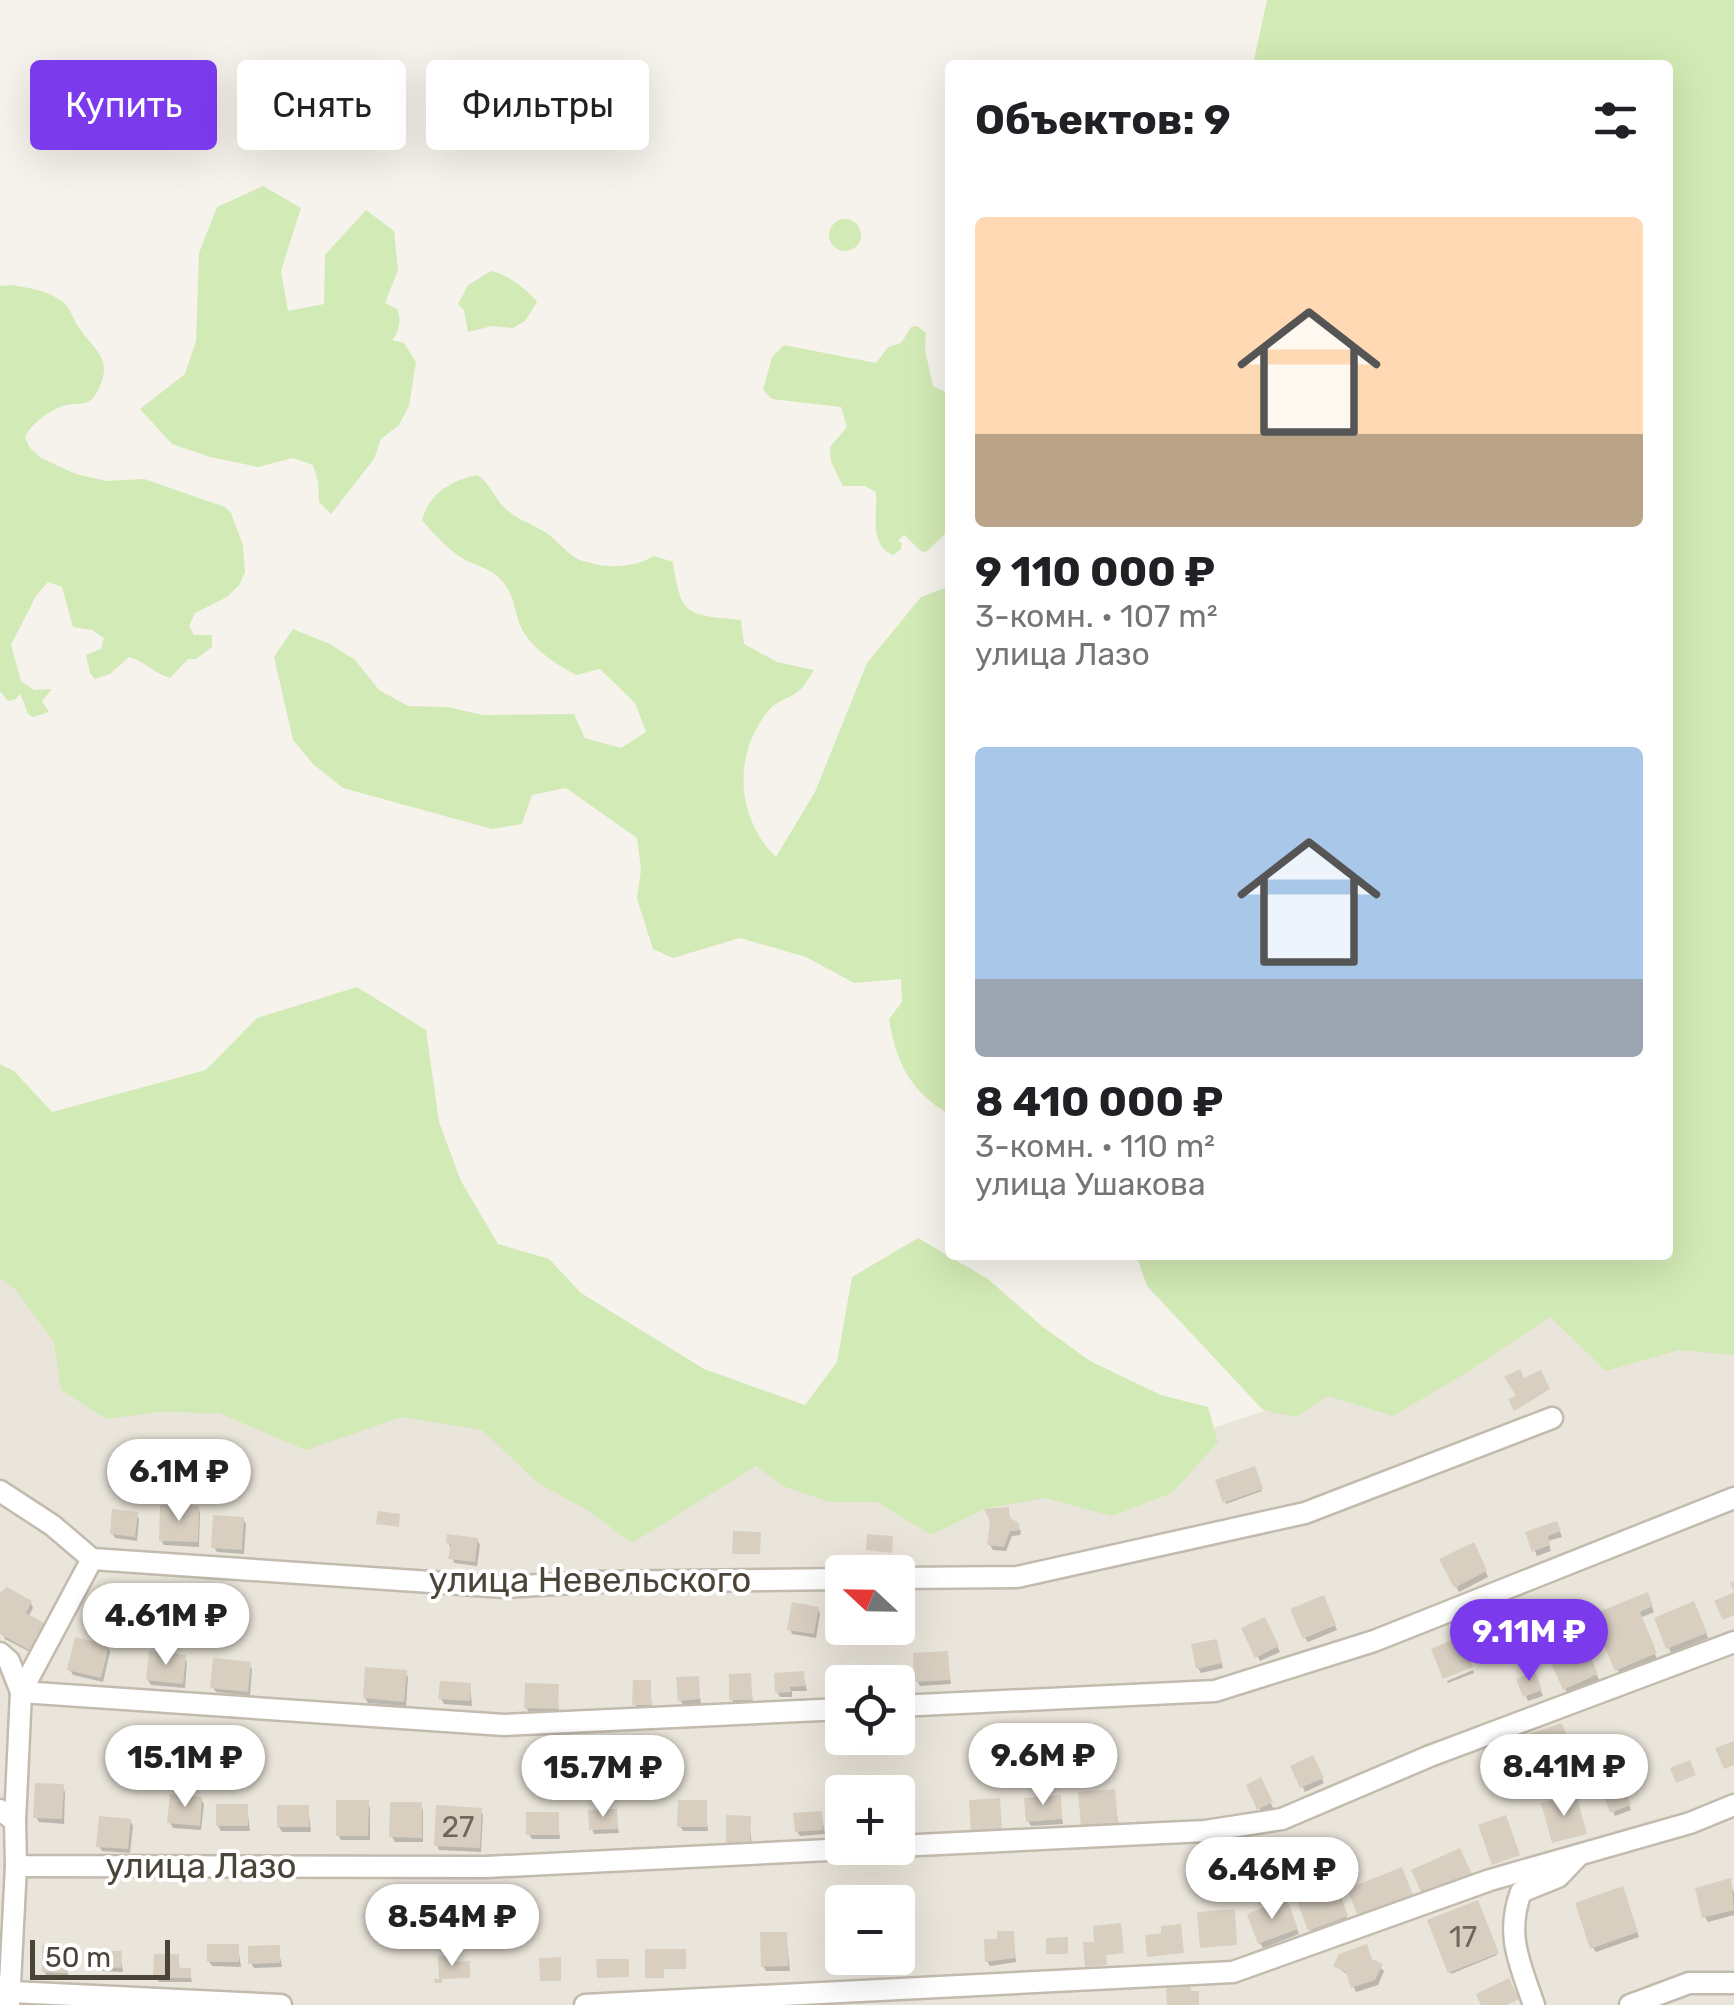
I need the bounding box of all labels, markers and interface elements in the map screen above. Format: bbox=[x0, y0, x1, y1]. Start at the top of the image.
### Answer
chip: Купить bbox=[30, 60, 217, 150]
chip: Снять bbox=[237, 60, 406, 150]
chip: Фильтры bbox=[426, 60, 649, 150]
icon: filters bbox=[1588, 93, 1643, 148]
text: Объектов: 9 bbox=[975, 95, 1231, 145]
icon: home bbox=[1219, 282, 1399, 462]
text: 9 110 000 ₽ bbox=[975, 547, 1215, 597]
text: 3-комн. · 107 m² bbox=[975, 597, 1218, 635]
text: улица Лазо bbox=[975, 635, 1150, 673]
icon: home bbox=[1219, 812, 1399, 992]
text: 8 410 000 ₽ bbox=[975, 1077, 1223, 1127]
text: 3-комн. · 110 m² bbox=[975, 1127, 1215, 1165]
text: улица Ушакова bbox=[975, 1165, 1206, 1203]
pin: 6.1M ₽ bbox=[98, 1439, 260, 1524]
text: 6.1M ₽ bbox=[129, 1452, 229, 1490]
north arrow bbox=[825, 1555, 915, 1645]
map controls bbox=[825, 1555, 915, 1975]
street label: улица Невельского bbox=[429, 1559, 751, 1601]
pin: 4.61M ₽ bbox=[74, 1583, 258, 1668]
text: 4.61M ₽ bbox=[105, 1596, 228, 1634]
pin: 9.11M ₽ bbox=[1437, 1599, 1621, 1684]
text: 9.11M ₽ bbox=[1472, 1612, 1586, 1650]
button: locate bbox=[825, 1665, 915, 1755]
pin: 9.6M ₽ bbox=[962, 1723, 1124, 1808]
pin: 15.1M ₽ bbox=[93, 1725, 277, 1810]
pin: 8.41M ₽ bbox=[1472, 1734, 1656, 1819]
pin: 15.7M ₽ bbox=[511, 1735, 695, 1820]
text: 9.6M ₽ bbox=[990, 1736, 1096, 1774]
text: 15.1M ₽ bbox=[127, 1738, 243, 1776]
text: 8.41M ₽ bbox=[1502, 1747, 1626, 1785]
text: 15.7M ₽ bbox=[543, 1748, 663, 1786]
button: + bbox=[825, 1775, 915, 1865]
house number: 27 bbox=[442, 1809, 475, 1845]
pin: 6.46M ₽ bbox=[1180, 1837, 1364, 1922]
street label: улица Лазо bbox=[105, 1845, 297, 1887]
text: 6.46M ₽ bbox=[1208, 1850, 1336, 1888]
pin: 8.54M ₽ bbox=[360, 1884, 544, 1969]
button: − bbox=[825, 1885, 915, 1975]
text: 8.54M ₽ bbox=[387, 1897, 517, 1935]
house number: 17 bbox=[1449, 1919, 1477, 1955]
scale bar bbox=[30, 1935, 170, 1980]
text: 50 m bbox=[45, 1941, 111, 1974]

